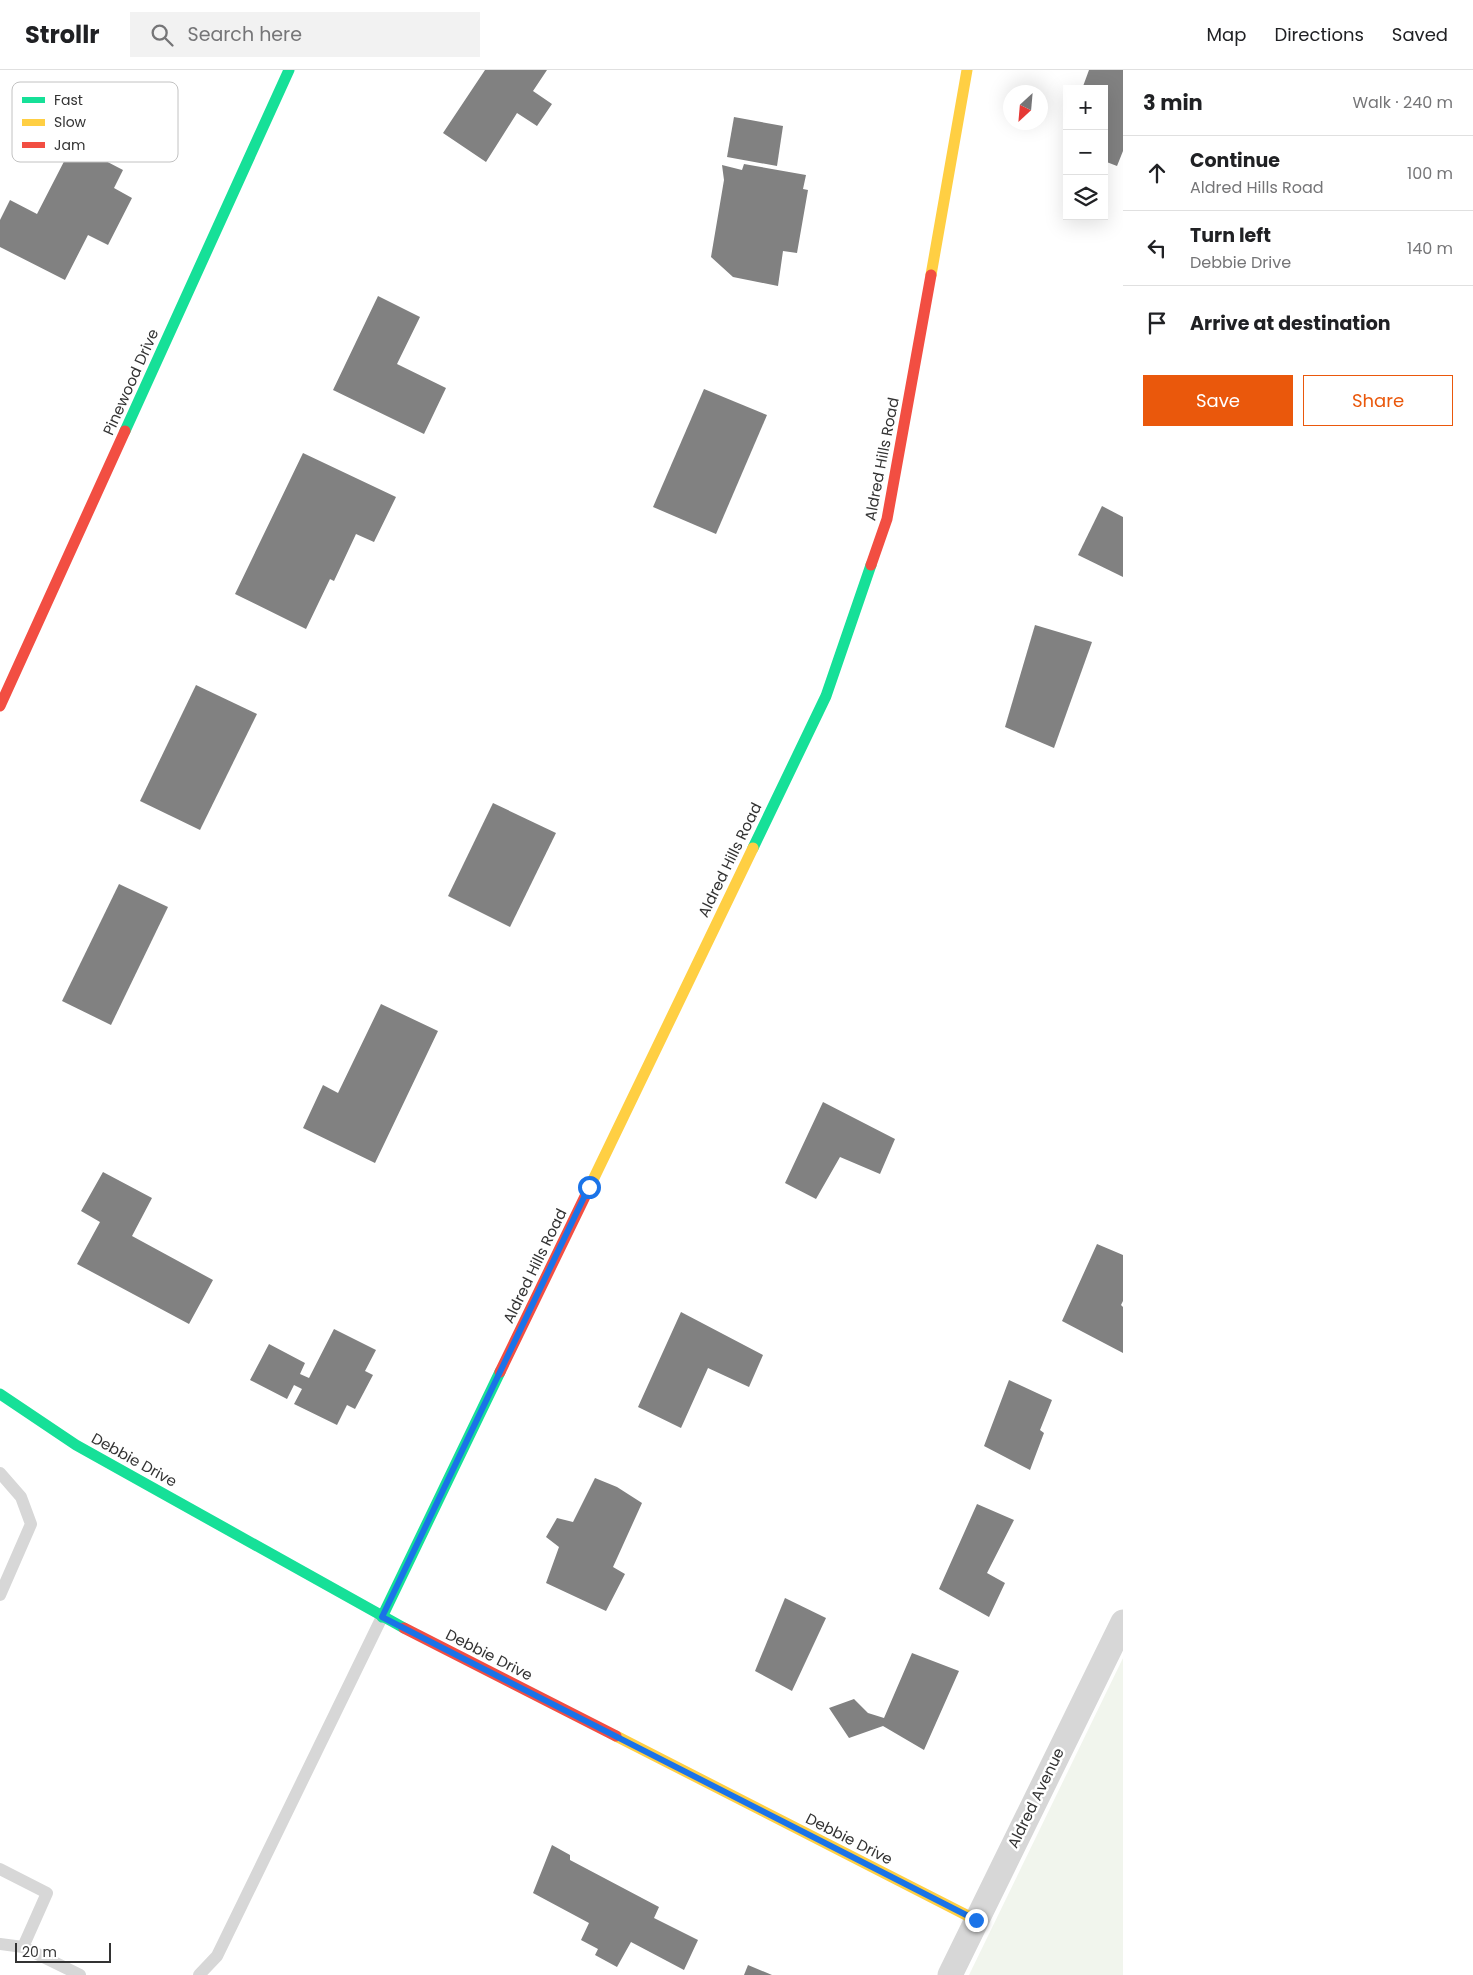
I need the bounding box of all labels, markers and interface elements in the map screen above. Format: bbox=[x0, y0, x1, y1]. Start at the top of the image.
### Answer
search box bbox=[130, 12, 480, 57]
text: Strollr bbox=[25, 18, 100, 51]
icon: search bbox=[148, 21, 176, 49]
text: Search here bbox=[188, 21, 302, 48]
text: Map bbox=[1207, 22, 1246, 47]
text: Directions bbox=[1274, 22, 1364, 47]
text: Saved bbox=[1392, 22, 1448, 47]
legend bbox=[12, 82, 178, 162]
north arrow bbox=[1003, 85, 1048, 130]
map controls bbox=[1063, 85, 1108, 220]
button: + bbox=[1063, 85, 1108, 130]
text: 3 min bbox=[1143, 88, 1203, 117]
text: Fast bbox=[54, 90, 83, 110]
text: Walk · 240 m bbox=[1352, 91, 1453, 114]
text: Slow bbox=[54, 112, 87, 132]
button: − bbox=[1063, 130, 1108, 175]
text: Jam bbox=[54, 135, 85, 155]
text: Continue bbox=[1190, 147, 1280, 174]
icon: ahead bbox=[1143, 159, 1171, 187]
text: 100 m bbox=[1407, 162, 1453, 185]
button: layers bbox=[1063, 175, 1108, 220]
text: Aldred Hills Road bbox=[1190, 176, 1324, 199]
text: Turn left bbox=[1190, 222, 1271, 249]
icon: left bbox=[1143, 234, 1171, 262]
text: 140 m bbox=[1407, 237, 1453, 260]
text: Debbie Drive bbox=[1190, 251, 1291, 274]
icon: arrive bbox=[1143, 309, 1171, 337]
text: Arrive at destination bbox=[1190, 310, 1391, 337]
street label: Pinewood Drive bbox=[98, 325, 163, 438]
button: Save bbox=[1143, 375, 1293, 426]
button: Share bbox=[1303, 375, 1453, 426]
street label: Aldred Hills Road bbox=[859, 395, 904, 522]
street label: Aldred Hills Road bbox=[693, 799, 766, 921]
route start bbox=[578, 1176, 601, 1199]
street label: Aldred Hills Road bbox=[498, 1205, 571, 1327]
street label: Debbie Drive bbox=[88, 1427, 181, 1492]
street label: Debbie Drive bbox=[442, 1624, 536, 1685]
street label: Aldred Avenue bbox=[1002, 1744, 1069, 1852]
street label: Debbie Drive bbox=[802, 1808, 896, 1869]
route end bbox=[965, 1909, 988, 1932]
scale bar bbox=[15, 1940, 111, 1963]
text: 20 m bbox=[22, 1942, 57, 1962]

